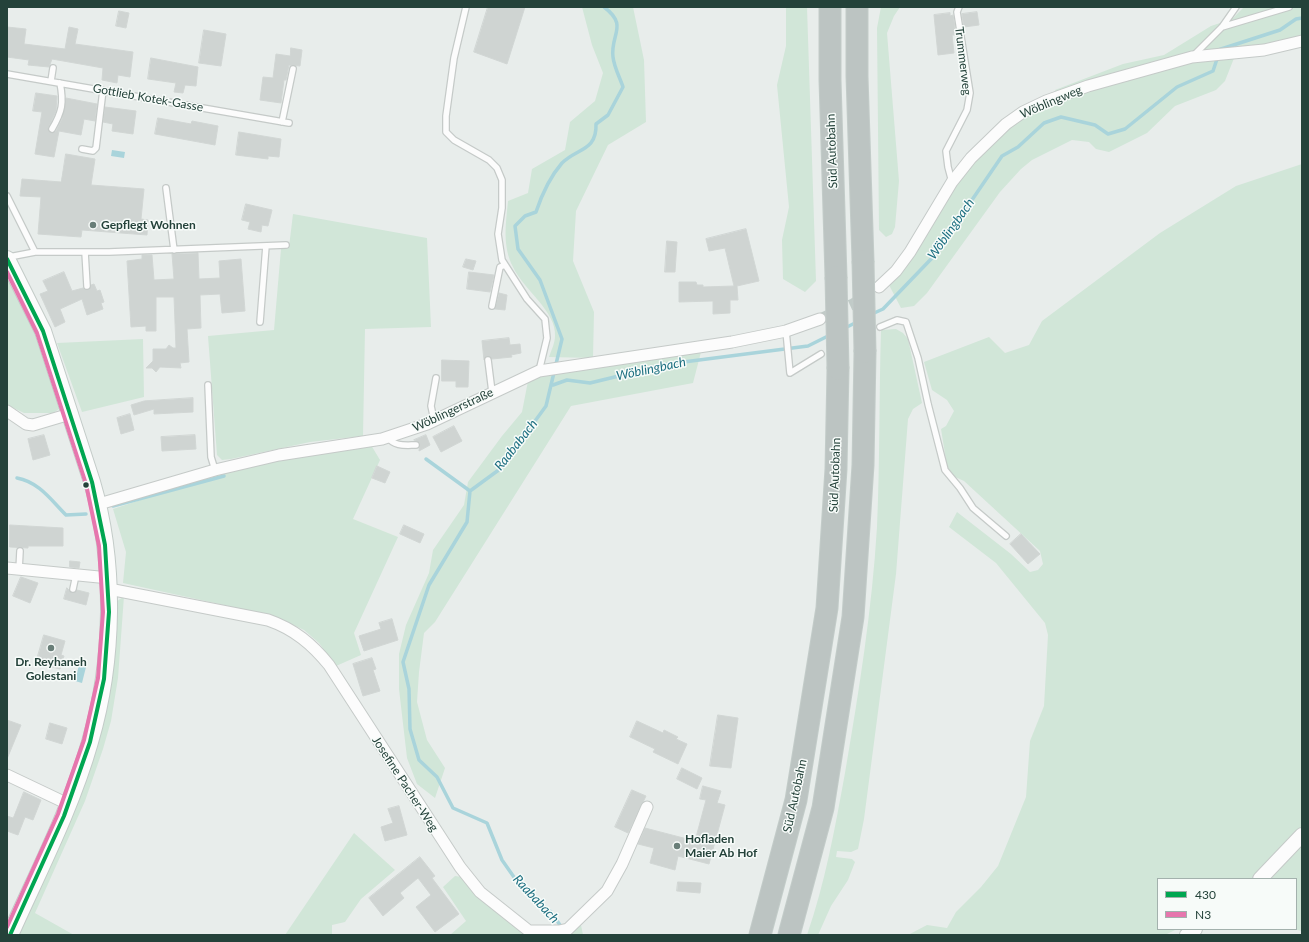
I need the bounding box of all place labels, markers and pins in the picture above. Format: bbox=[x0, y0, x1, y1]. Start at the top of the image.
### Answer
place label: Gepflegt Wohnen bbox=[101, 218, 196, 232]
marker: Gepflegt Wohnen bbox=[88, 220, 98, 230]
unlabelled marker bbox=[81, 480, 91, 490]
marker: Dr. Reyhaneh Golestani bbox=[46, 643, 56, 653]
place label: Dr. Reyhaneh Golestani bbox=[15, 655, 87, 683]
place label: Hofladen Maier Ab Hof bbox=[685, 832, 757, 860]
marker: Hofladen Maier Ab Hof bbox=[672, 841, 682, 851]

